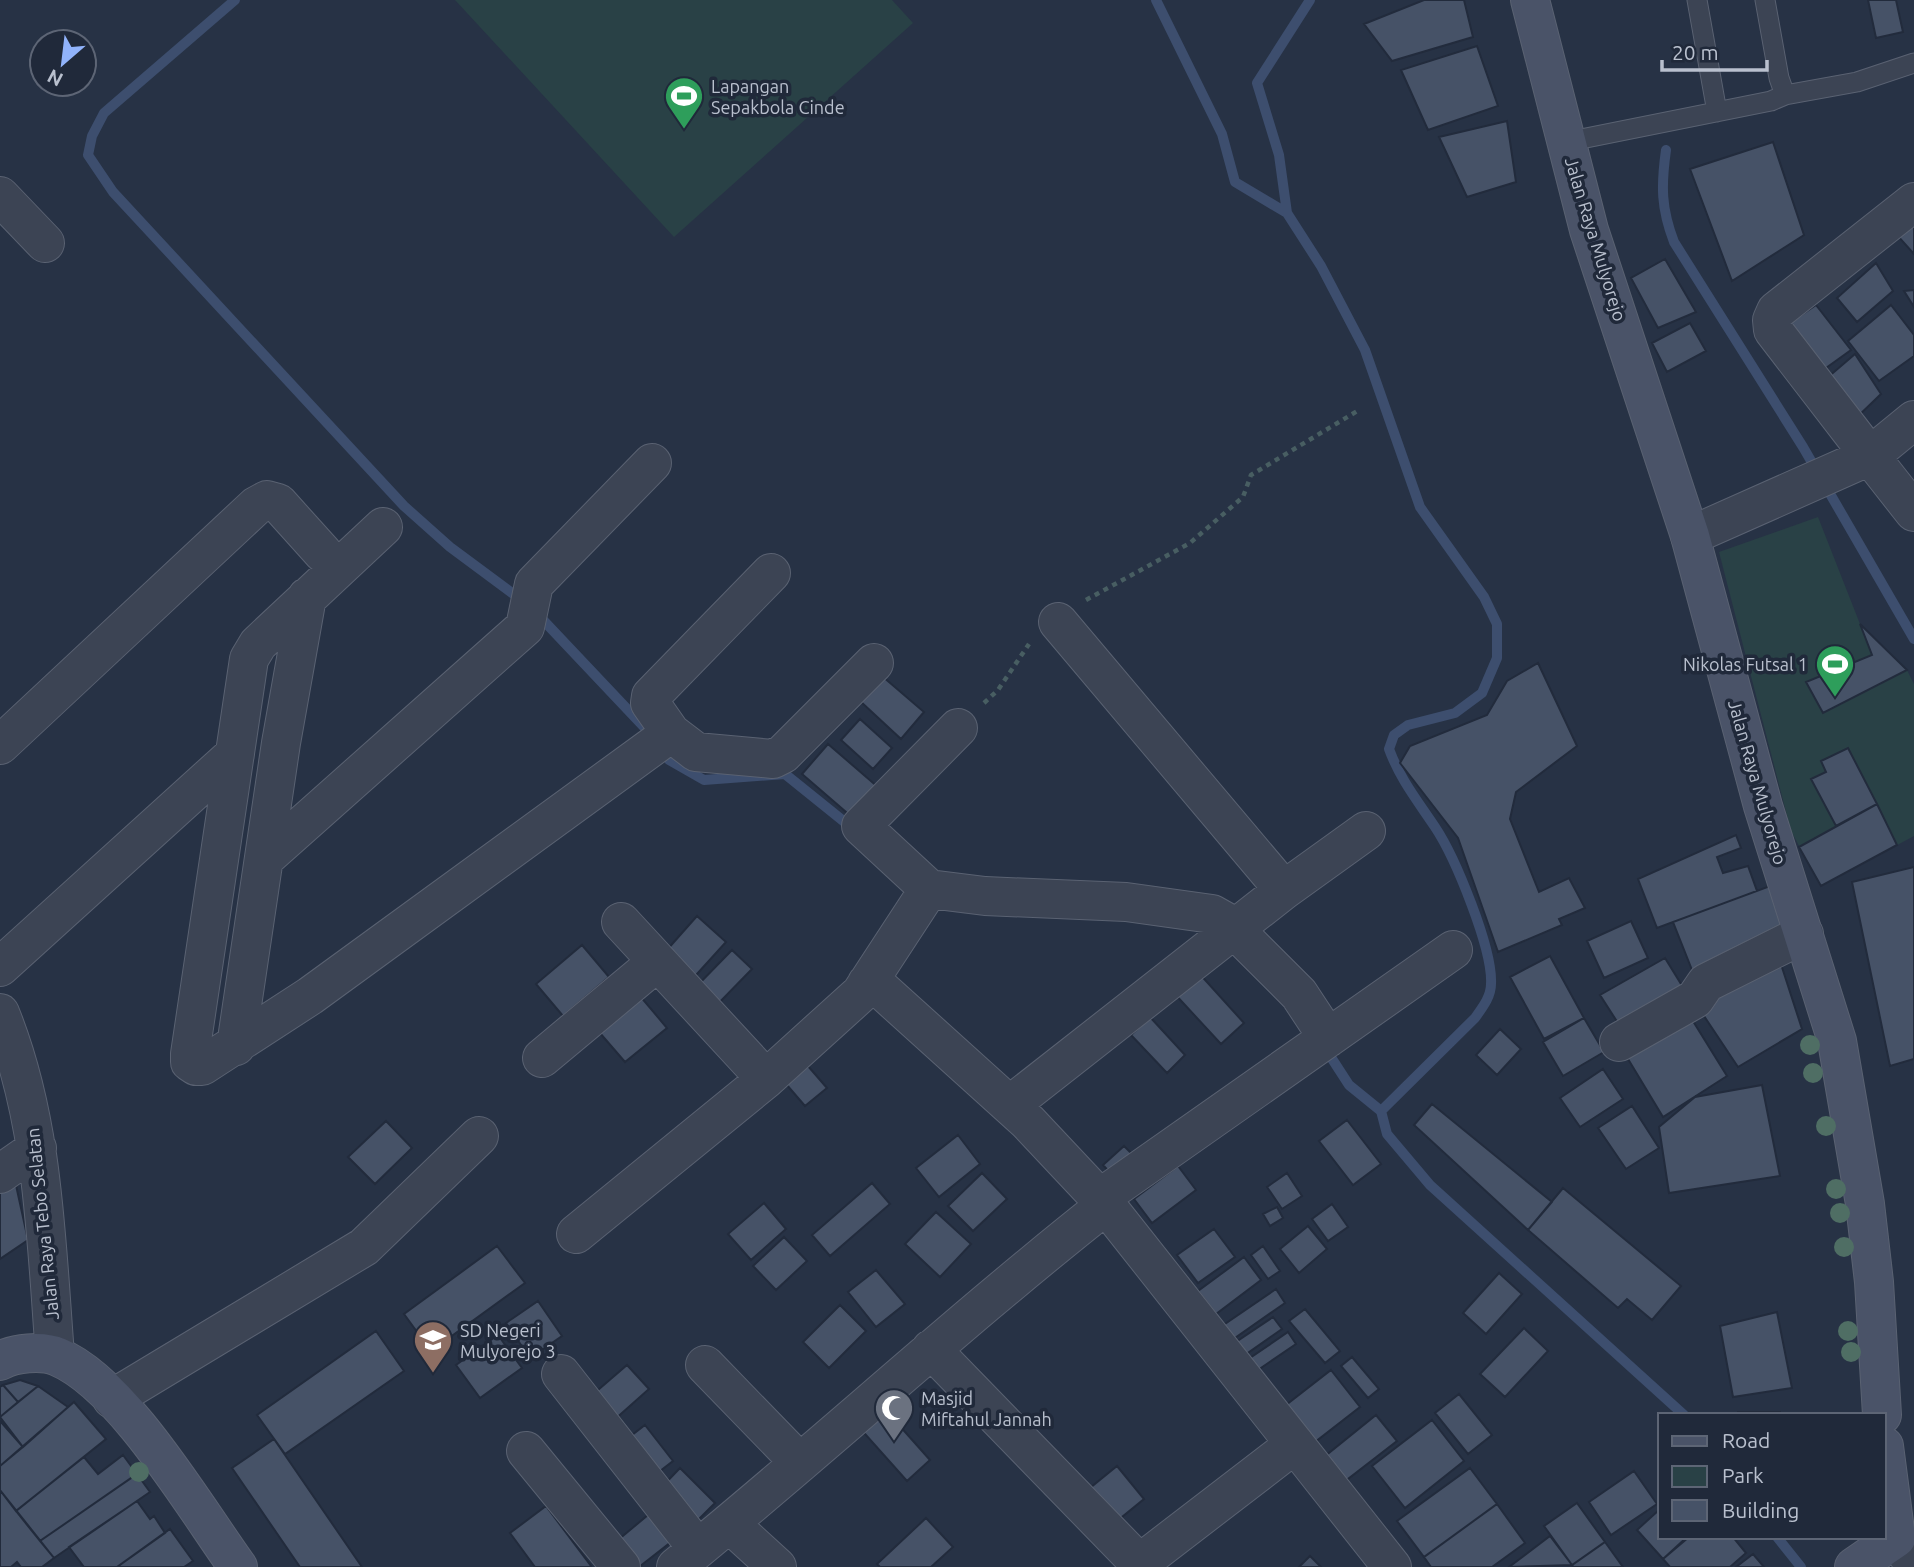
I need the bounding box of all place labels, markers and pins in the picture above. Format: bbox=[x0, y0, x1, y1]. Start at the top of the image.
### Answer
sports icon: Lapangan Sepakbola Cinde bbox=[663, 75, 705, 130]
place label: Lapangan Sepakbola Cinde bbox=[711, 76, 845, 117]
sports icon: Nikolas Futsal 1 bbox=[1814, 643, 1856, 698]
place label: Nikolas Futsal 1 bbox=[1683, 654, 1808, 674]
school or university icon: SD Negeri Mulyorejo 3 bbox=[412, 1319, 454, 1374]
place label: SD Negeri Mulyorejo 3 bbox=[460, 1320, 556, 1361]
mosque icon: Masjid Miftahul Jannah bbox=[873, 1387, 915, 1442]
place label: Masjid Miftahul Jannah bbox=[921, 1388, 1052, 1429]

